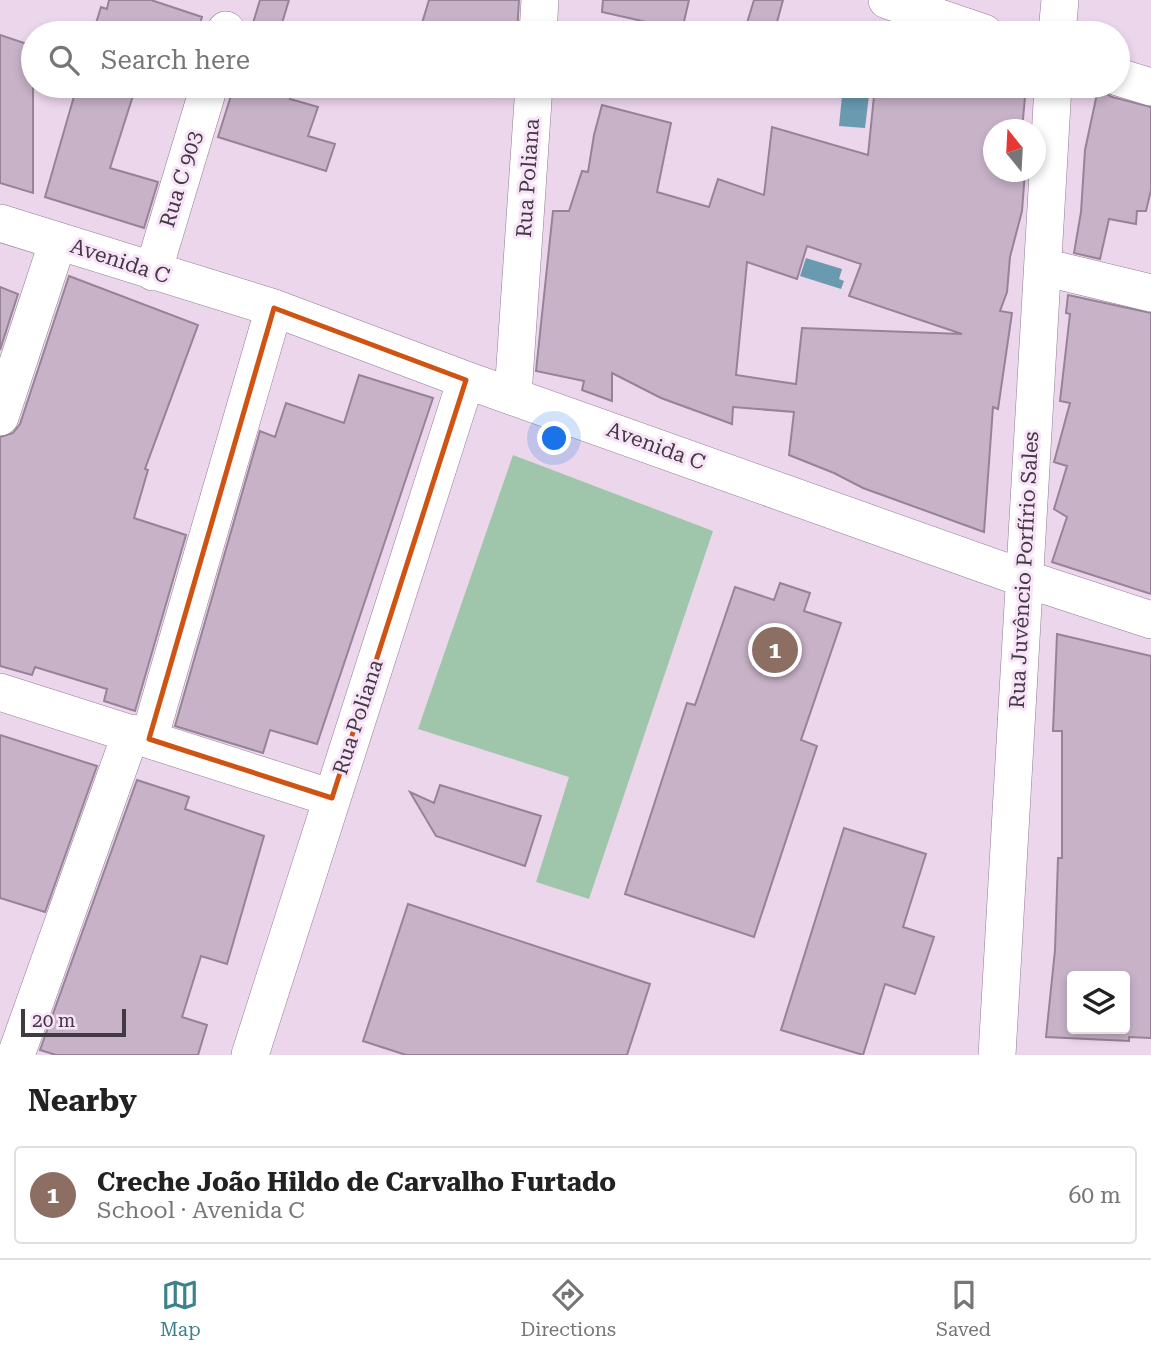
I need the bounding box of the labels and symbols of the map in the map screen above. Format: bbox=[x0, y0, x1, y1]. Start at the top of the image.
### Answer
street label: Rua Poliana bbox=[512, 117, 544, 238]
north arrow bbox=[983, 119, 1046, 182]
street label: Rua C 903 bbox=[155, 128, 207, 230]
street label: Avenida C bbox=[67, 234, 173, 288]
street label: Avenida C bbox=[604, 417, 708, 475]
your location bbox=[537, 421, 571, 455]
street label: Rua Juvêncio Porfírio Sales bbox=[1005, 431, 1043, 709]
pin: 1 bbox=[752, 624, 798, 676]
street label: Rua Poliana bbox=[328, 656, 388, 777]
scale bar bbox=[21, 1006, 126, 1038]

